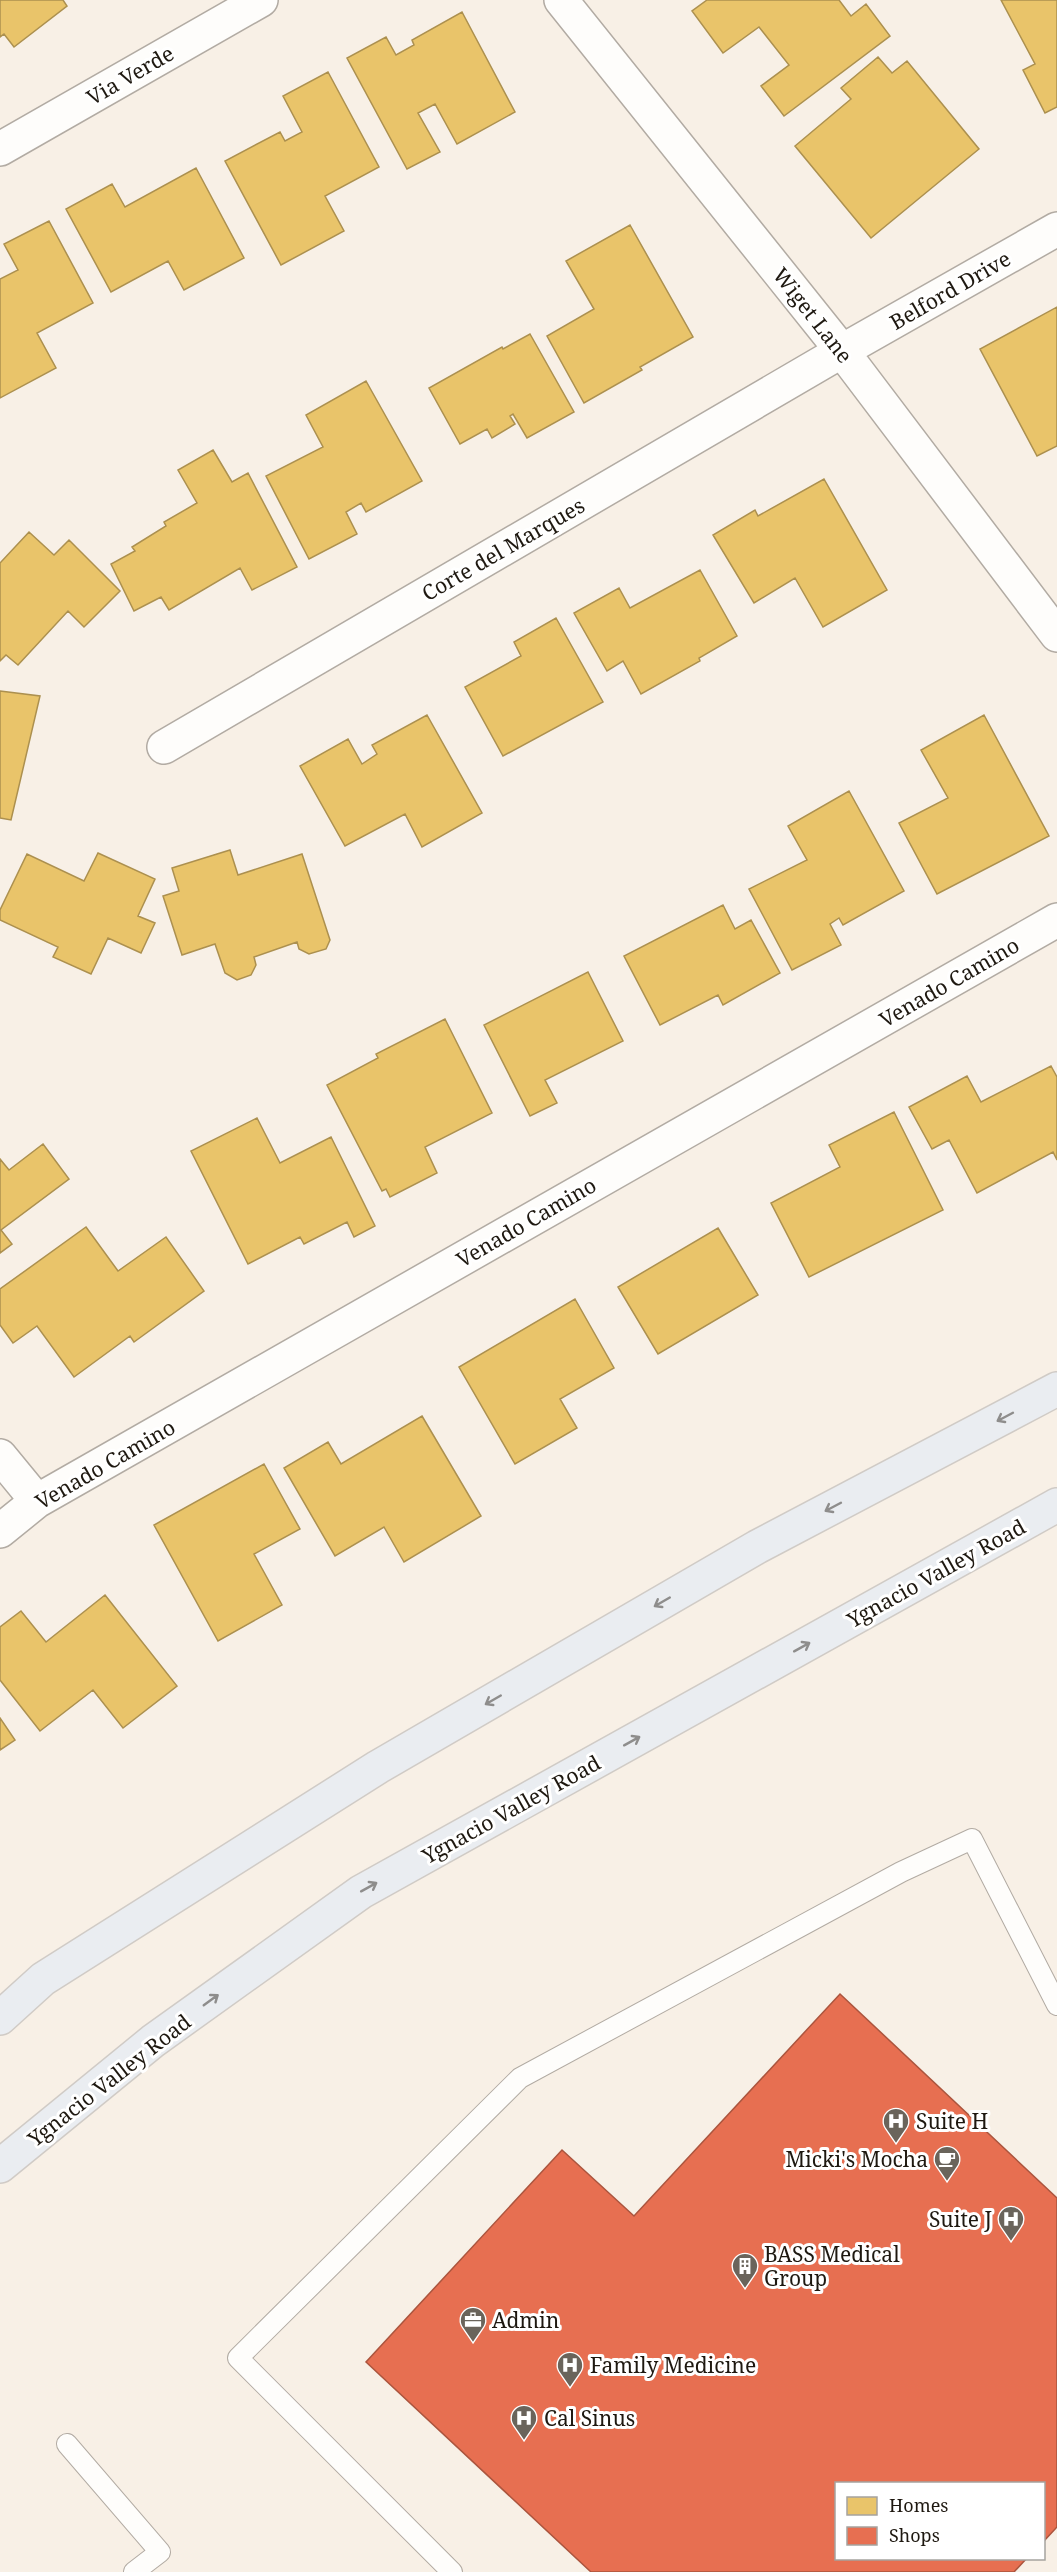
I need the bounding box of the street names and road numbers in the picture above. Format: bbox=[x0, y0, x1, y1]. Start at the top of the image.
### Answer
street label: Via Verde bbox=[81, 39, 179, 111]
street label: Belford Drive bbox=[885, 244, 1015, 336]
street label: Wiget Lane bbox=[767, 262, 859, 368]
street label: Corte del Marques bbox=[417, 491, 589, 607]
street label: Venado Camino bbox=[874, 931, 1024, 1033]
street label: Venado Camino bbox=[451, 1171, 601, 1273]
street label: Venado Camino bbox=[30, 1413, 180, 1515]
street label: Ygnacio Valley Road bbox=[841, 1512, 1030, 1634]
street label: Ygnacio Valley Road bbox=[416, 1748, 605, 1870]
street label: Ygnacio Valley Road bbox=[21, 2007, 196, 2153]

